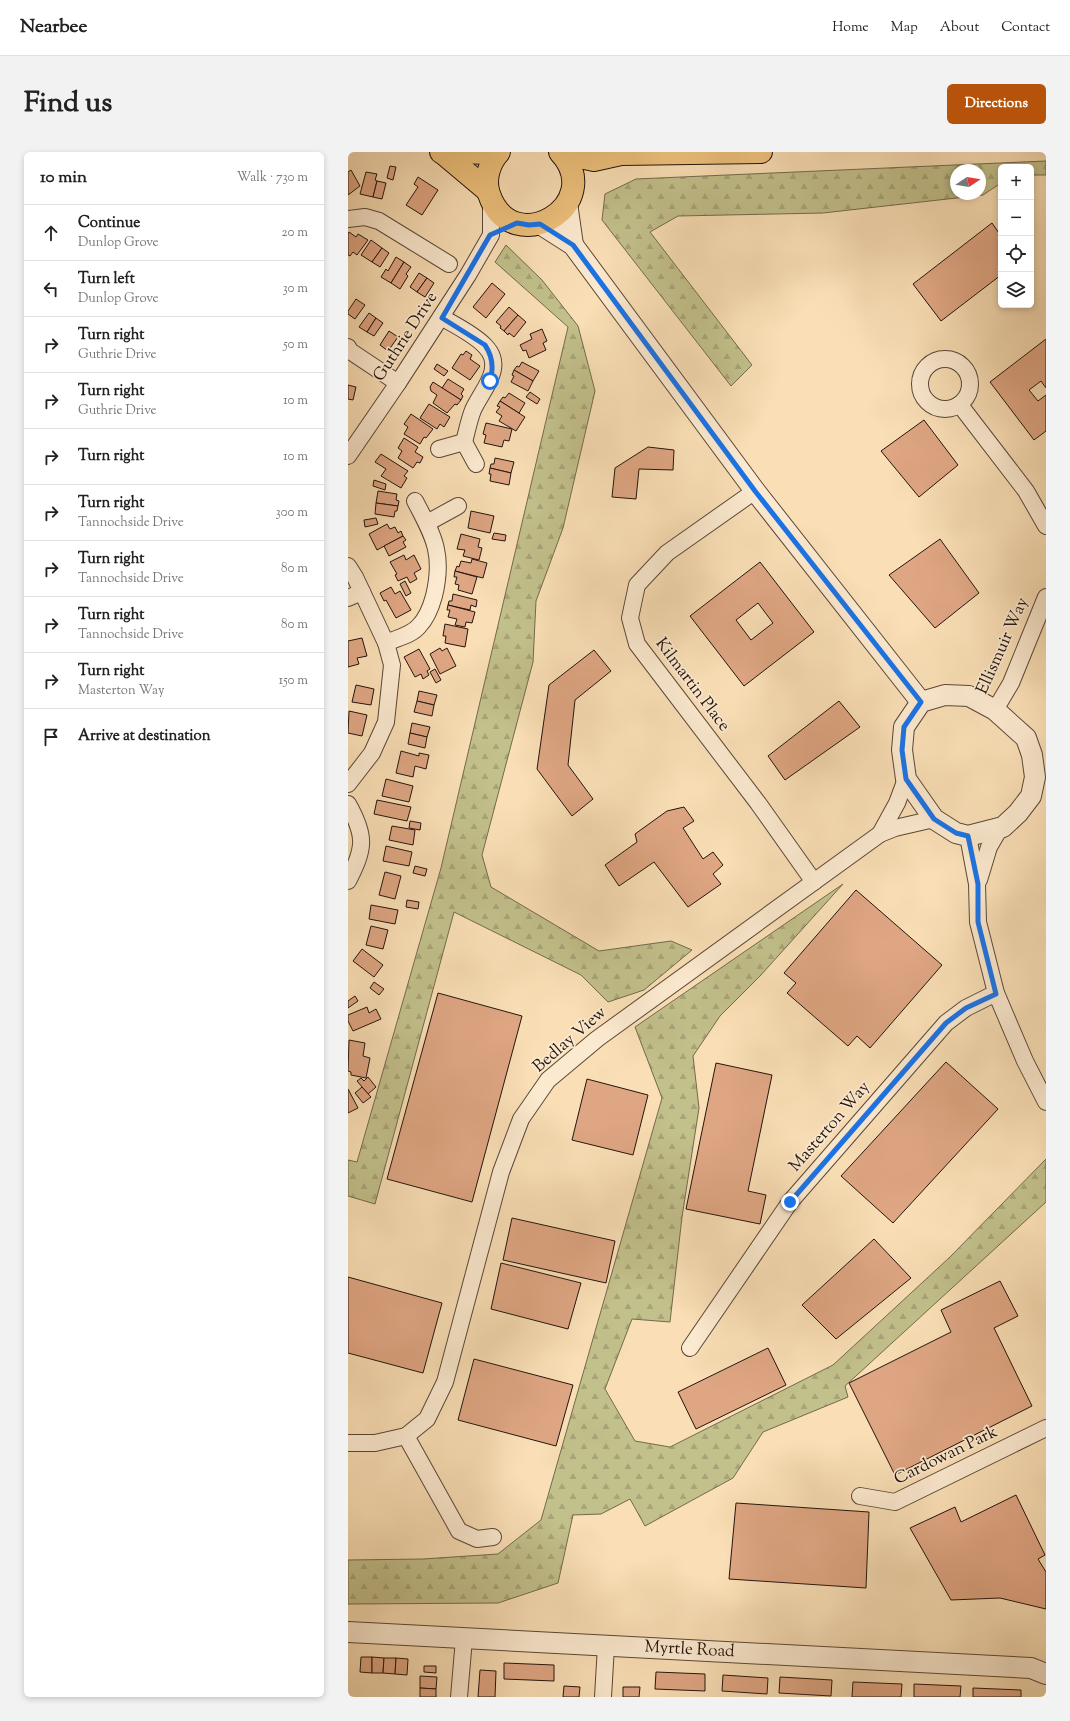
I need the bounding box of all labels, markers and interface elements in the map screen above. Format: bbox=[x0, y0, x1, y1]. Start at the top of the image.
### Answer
text: Nearbee bbox=[20, 14, 87, 41]
text: Home bbox=[832, 18, 869, 38]
text: Map bbox=[891, 18, 918, 38]
text: About bbox=[940, 18, 979, 38]
text: Contact bbox=[1001, 18, 1050, 38]
text: Find us bbox=[24, 84, 112, 124]
button: Directions bbox=[947, 84, 1046, 124]
north arrow bbox=[950, 164, 986, 200]
map controls bbox=[998, 164, 1034, 308]
button: + bbox=[998, 164, 1034, 200]
text: 10 min bbox=[40, 166, 87, 190]
text: Walk · 730 m bbox=[237, 169, 308, 187]
button: − bbox=[998, 200, 1034, 236]
text: Continue bbox=[78, 213, 140, 234]
icon: ahead bbox=[40, 222, 62, 244]
text: 20 m bbox=[282, 224, 308, 242]
text: Dunlop Grove bbox=[78, 234, 159, 252]
button: locate bbox=[998, 236, 1034, 272]
text: Turn left bbox=[78, 269, 135, 290]
button: layers bbox=[998, 272, 1034, 308]
icon: left bbox=[40, 278, 62, 300]
text: 30 m bbox=[282, 280, 308, 298]
street label: Guthrie Drive bbox=[368, 287, 444, 387]
text: Dunlop Grove bbox=[78, 290, 159, 308]
text: Turn right bbox=[78, 325, 144, 346]
icon: right bbox=[40, 334, 62, 356]
text: 50 m bbox=[283, 336, 308, 354]
text: Guthrie Drive bbox=[78, 346, 157, 364]
route start bbox=[481, 372, 499, 390]
text: Turn right bbox=[78, 381, 144, 402]
icon: right bbox=[40, 390, 62, 412]
text: 10 m bbox=[283, 392, 308, 410]
text: Guthrie Drive bbox=[78, 402, 157, 420]
icon: right bbox=[40, 446, 62, 468]
text: Turn right bbox=[78, 446, 144, 467]
text: 10 m bbox=[283, 448, 308, 466]
text: Turn right bbox=[78, 493, 144, 514]
icon: right bbox=[40, 502, 62, 524]
text: 300 m bbox=[276, 504, 308, 522]
text: Tannochside Drive bbox=[78, 514, 184, 532]
text: Turn right bbox=[78, 549, 144, 570]
icon: right bbox=[40, 558, 62, 580]
text: 80 m bbox=[281, 560, 308, 578]
text: Tannochside Drive bbox=[78, 570, 184, 588]
street label: Ellismuir Way bbox=[971, 593, 1035, 698]
text: Turn right bbox=[78, 605, 144, 626]
icon: right bbox=[40, 614, 62, 636]
text: 80 m bbox=[281, 616, 308, 634]
text: Tannochside Drive bbox=[78, 626, 184, 644]
street label: Kilmartin Place bbox=[649, 633, 735, 737]
text: Turn right bbox=[78, 661, 144, 682]
icon: right bbox=[40, 670, 62, 692]
text: 150 m bbox=[279, 672, 308, 690]
text: Masterton Way bbox=[78, 682, 164, 700]
icon: arrive bbox=[40, 726, 62, 748]
text: Arrive at destination bbox=[78, 726, 211, 747]
street label: Bedlay View bbox=[528, 1001, 612, 1079]
street label: Masterton Way bbox=[784, 1076, 876, 1178]
route end bbox=[781, 1193, 799, 1211]
street label: Cardowan Park bbox=[890, 1421, 1002, 1491]
street label: Myrtle Road bbox=[644, 1636, 736, 1664]

